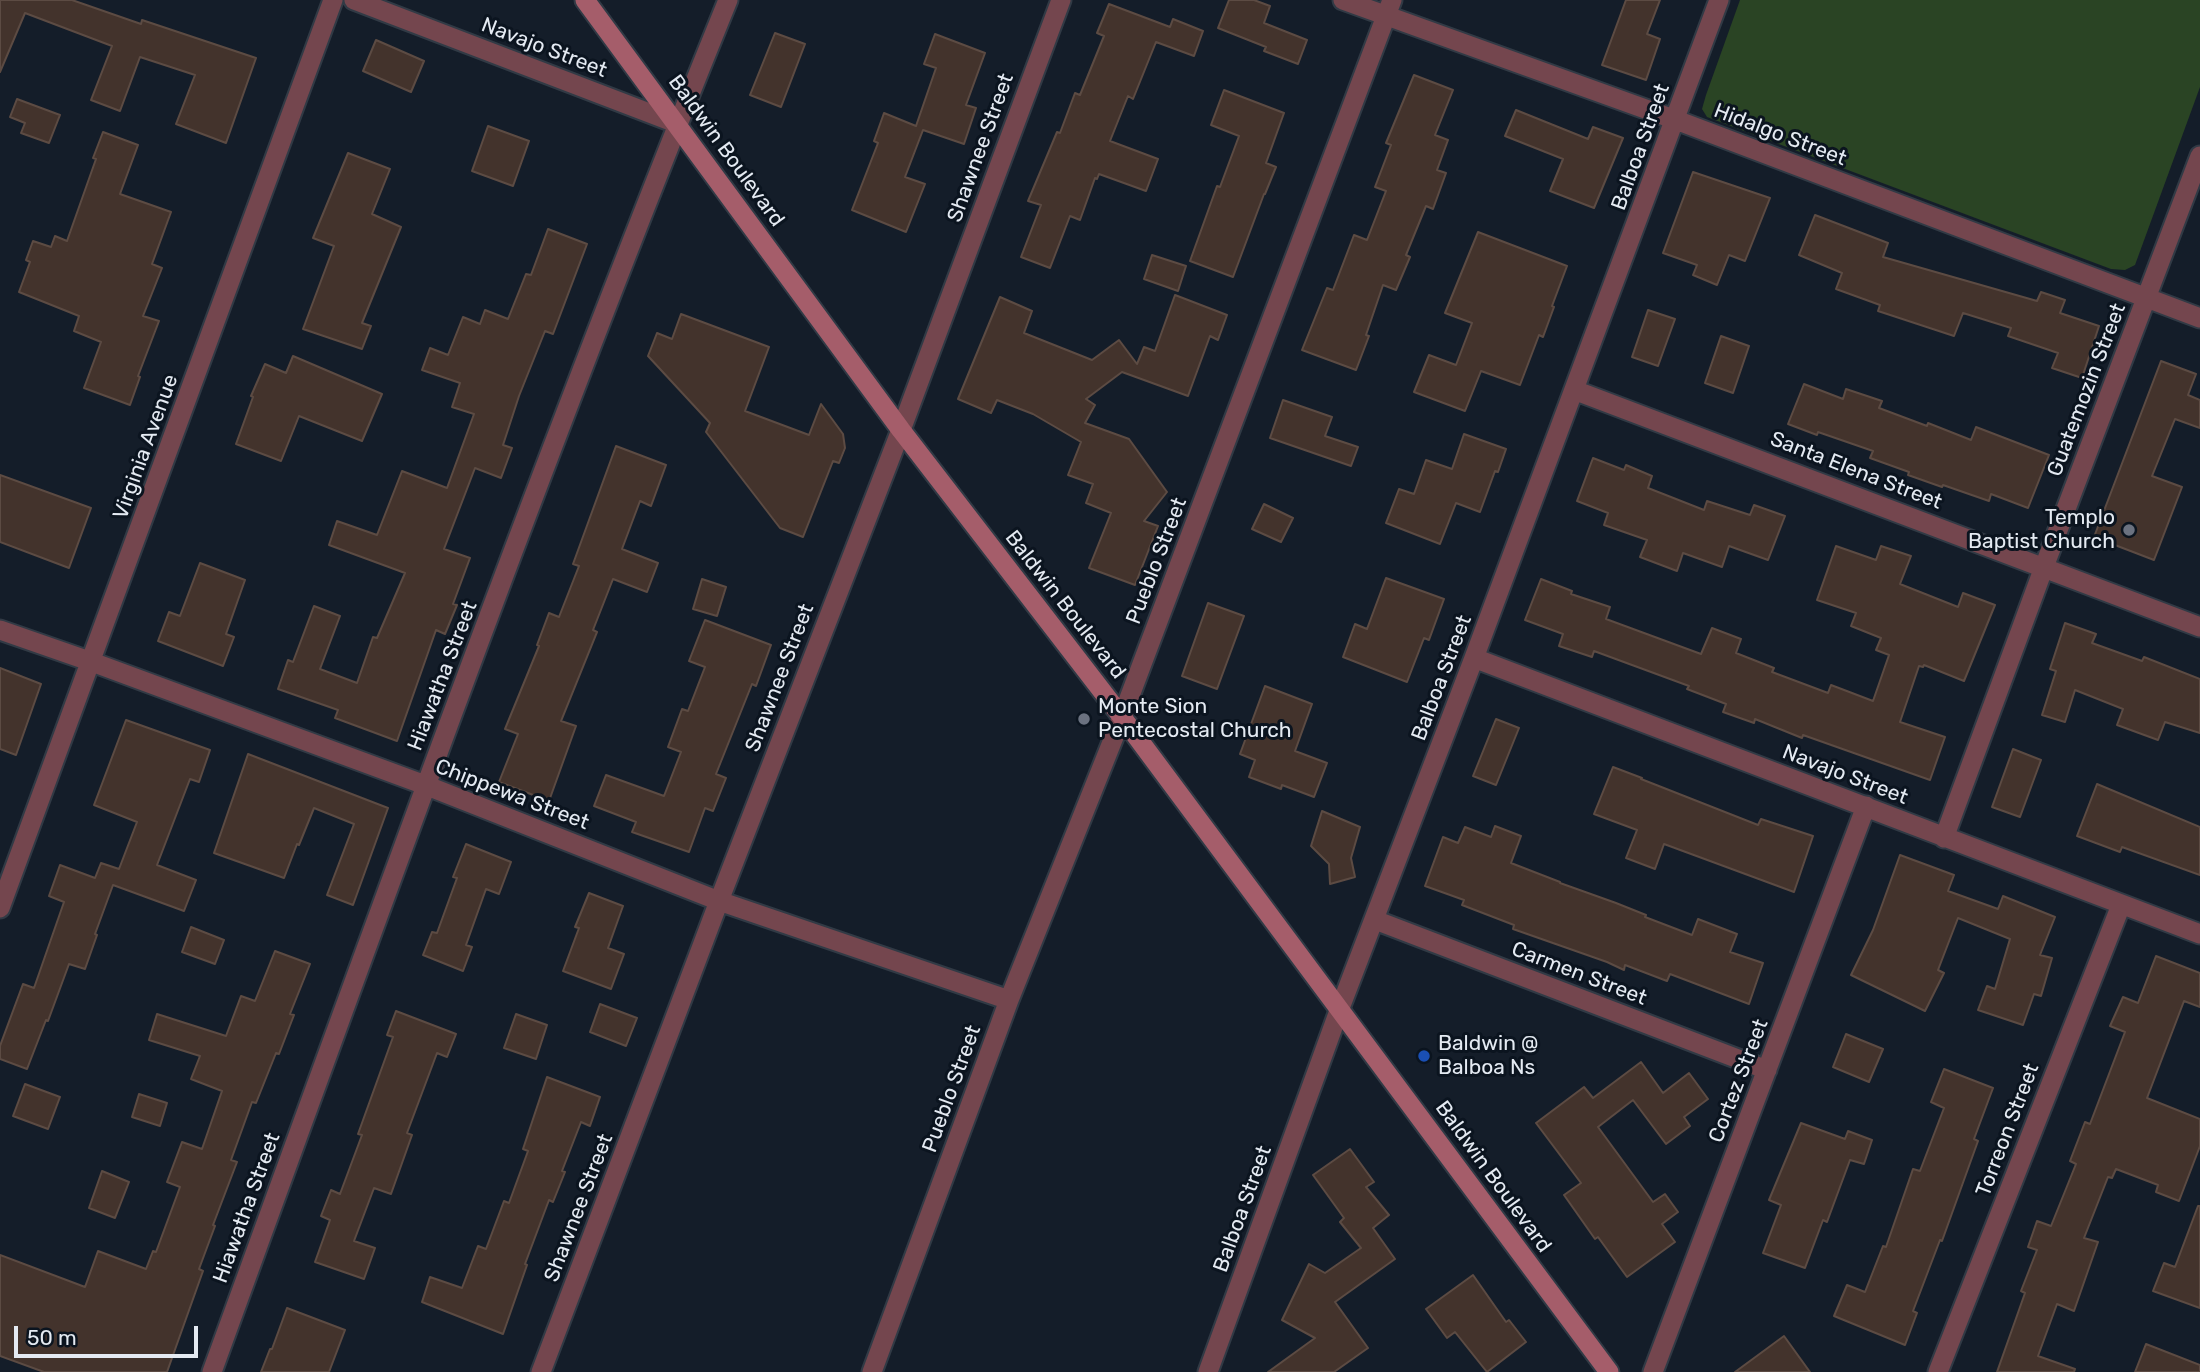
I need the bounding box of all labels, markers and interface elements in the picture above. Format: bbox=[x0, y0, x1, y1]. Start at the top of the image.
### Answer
street label: Navajo Street bbox=[478, 13, 610, 83]
street label: Baldwin Boulevard bbox=[663, 70, 789, 232]
street label: Shawnee Street bbox=[942, 70, 1020, 226]
street label: Balboa Street bbox=[1606, 80, 1676, 214]
street label: Hidalgo Street bbox=[1710, 98, 1850, 172]
street label: Guatemozin Street bbox=[2042, 300, 2132, 480]
street label: Virginia Avenue bbox=[108, 371, 184, 523]
street label: Santa Elena Street bbox=[1767, 427, 1945, 515]
street label: Pueblo Street bbox=[1121, 494, 1193, 628]
place label: Templo Baptist Church bbox=[1968, 505, 2115, 555]
marker: Templo Baptist Church bbox=[2121, 522, 2137, 538]
street label: Baldwin Boulevard bbox=[999, 526, 1131, 684]
street label: Hiawatha Street bbox=[403, 598, 483, 754]
street label: Shawnee Street bbox=[740, 601, 820, 755]
street label: Balboa Street bbox=[1406, 612, 1478, 744]
place label: Monte Sion Pentecostal Church bbox=[1098, 694, 1292, 744]
marker: Monte Sion Pentecostal Church bbox=[1076, 711, 1092, 727]
street label: Navajo Street bbox=[1779, 740, 1911, 810]
street label: Chippewa Street bbox=[432, 754, 592, 836]
street label: Carmen Street bbox=[1508, 937, 1650, 1011]
street label: Cortez Street bbox=[1704, 1016, 1774, 1146]
street label: Pueblo Street bbox=[917, 1022, 987, 1156]
place label: Baldwin @ Balboa Ns bbox=[1438, 1031, 1538, 1081]
marker: Baldwin @ Balboa Ns bbox=[1416, 1048, 1432, 1064]
street label: Torreon Street bbox=[1971, 1060, 2045, 1200]
street label: Baldwin Boulevard bbox=[1430, 1096, 1556, 1258]
street label: Hiawatha Street bbox=[208, 1129, 286, 1287]
street label: Shawnee Street bbox=[539, 1131, 619, 1285]
street label: Balboa Street bbox=[1208, 1142, 1278, 1276]
scale bar bbox=[18, 1312, 201, 1356]
text: 50 m bbox=[27, 1325, 77, 1350]

